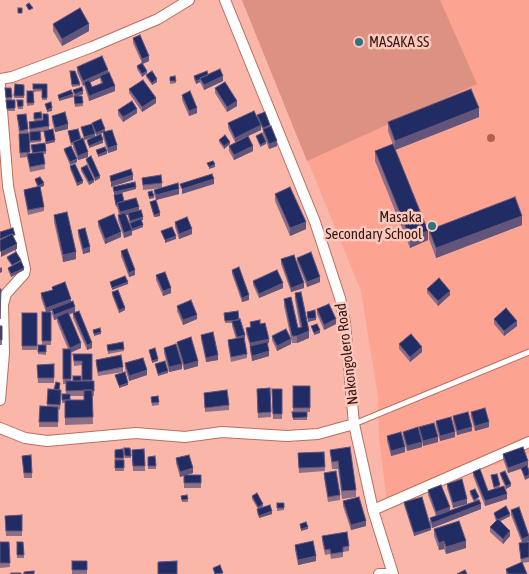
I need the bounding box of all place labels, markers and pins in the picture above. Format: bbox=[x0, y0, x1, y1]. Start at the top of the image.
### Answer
place label: MASAKA SS bbox=[369, 33, 429, 51]
marker: MASAKA SS bbox=[353, 36, 365, 48]
place label: Masaka Secondary School bbox=[325, 208, 422, 243]
marker: Masaka Secondary School bbox=[426, 220, 438, 232]

